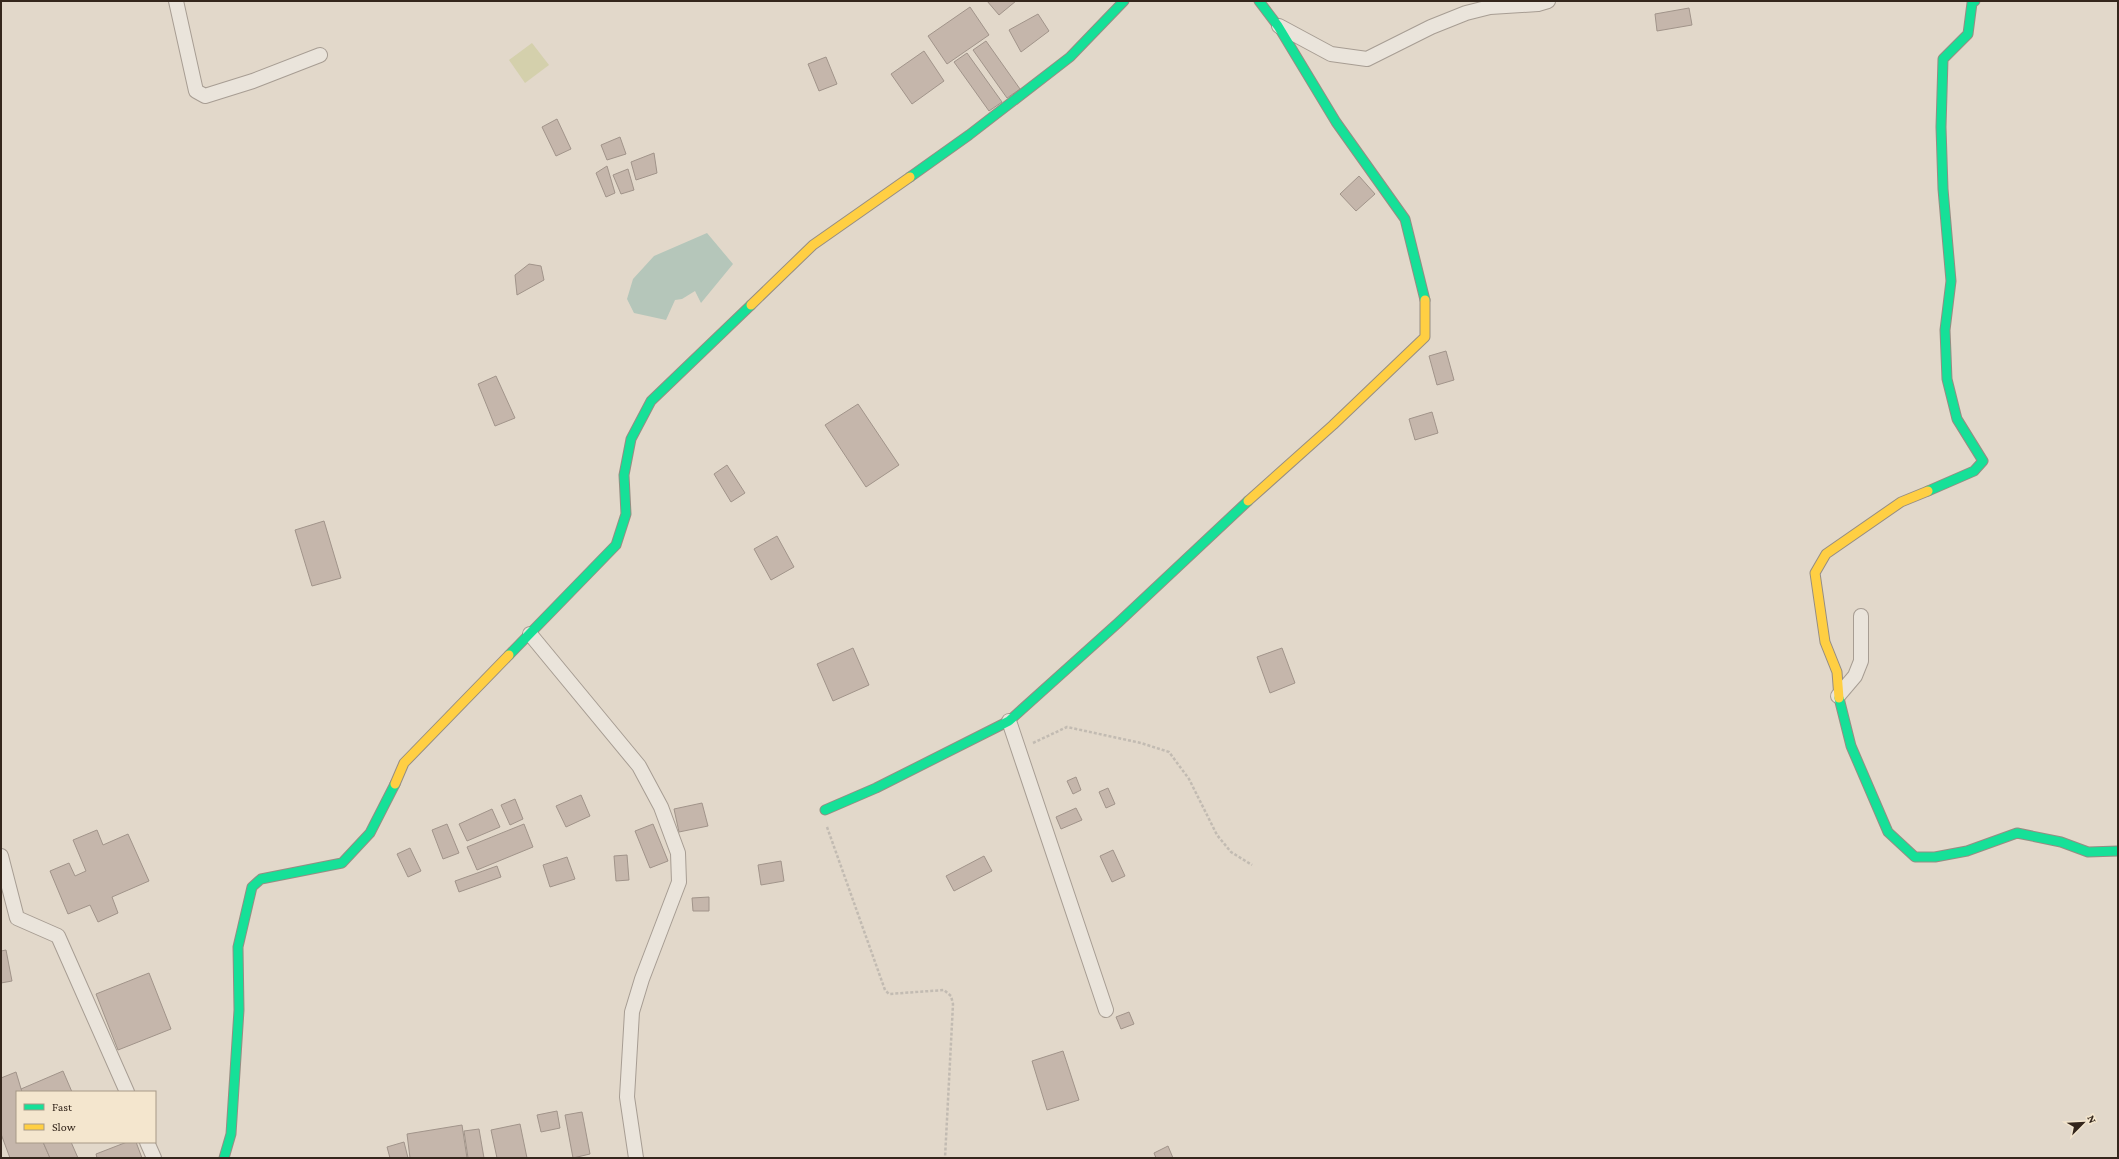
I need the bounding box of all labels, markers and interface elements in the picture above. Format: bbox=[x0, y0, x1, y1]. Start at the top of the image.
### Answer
legend bbox=[16, 1091, 156, 1143]
text: Fast bbox=[52, 1100, 73, 1114]
north arrow bbox=[2063, 1103, 2103, 1143]
text: N bbox=[2085, 1113, 2099, 1125]
text: Slow bbox=[52, 1120, 76, 1134]

